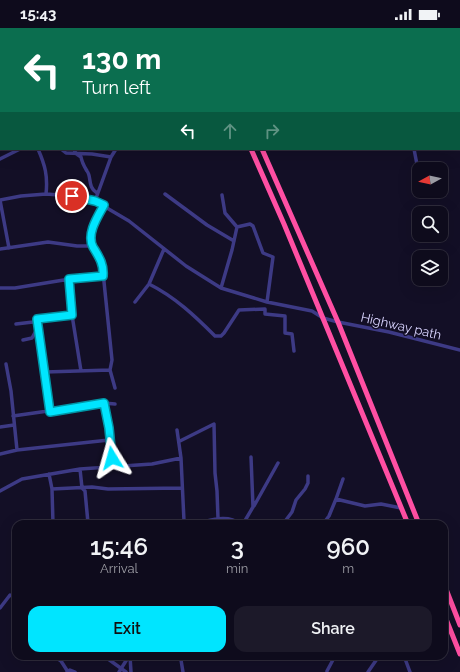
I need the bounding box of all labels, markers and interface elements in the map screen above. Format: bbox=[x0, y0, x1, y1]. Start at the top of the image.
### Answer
text: 15:43 bbox=[20, 5, 56, 23]
text: 130 m bbox=[82, 43, 161, 76]
icon: left bbox=[16, 44, 68, 96]
text: Turn left bbox=[82, 77, 151, 98]
icon: left bbox=[177, 120, 199, 142]
icon: ahead bbox=[219, 120, 241, 142]
icon: right bbox=[261, 120, 283, 142]
north arrow bbox=[412, 162, 448, 198]
map controls bbox=[412, 162, 448, 286]
pin bbox=[55, 179, 89, 213]
icon: arrive bbox=[61, 185, 83, 207]
button: search bbox=[412, 206, 448, 242]
button: layers bbox=[412, 250, 448, 286]
street label: Highway path bbox=[359, 309, 443, 343]
position arrow bbox=[91, 437, 133, 479]
text: 15:46 bbox=[90, 532, 148, 561]
text: 3 bbox=[231, 532, 244, 561]
text: 960 bbox=[327, 532, 370, 561]
text: Arrival bbox=[100, 561, 138, 576]
text: min bbox=[226, 561, 248, 576]
text: m bbox=[342, 561, 354, 576]
button: Exit bbox=[28, 606, 226, 652]
button: Share bbox=[234, 606, 432, 652]

